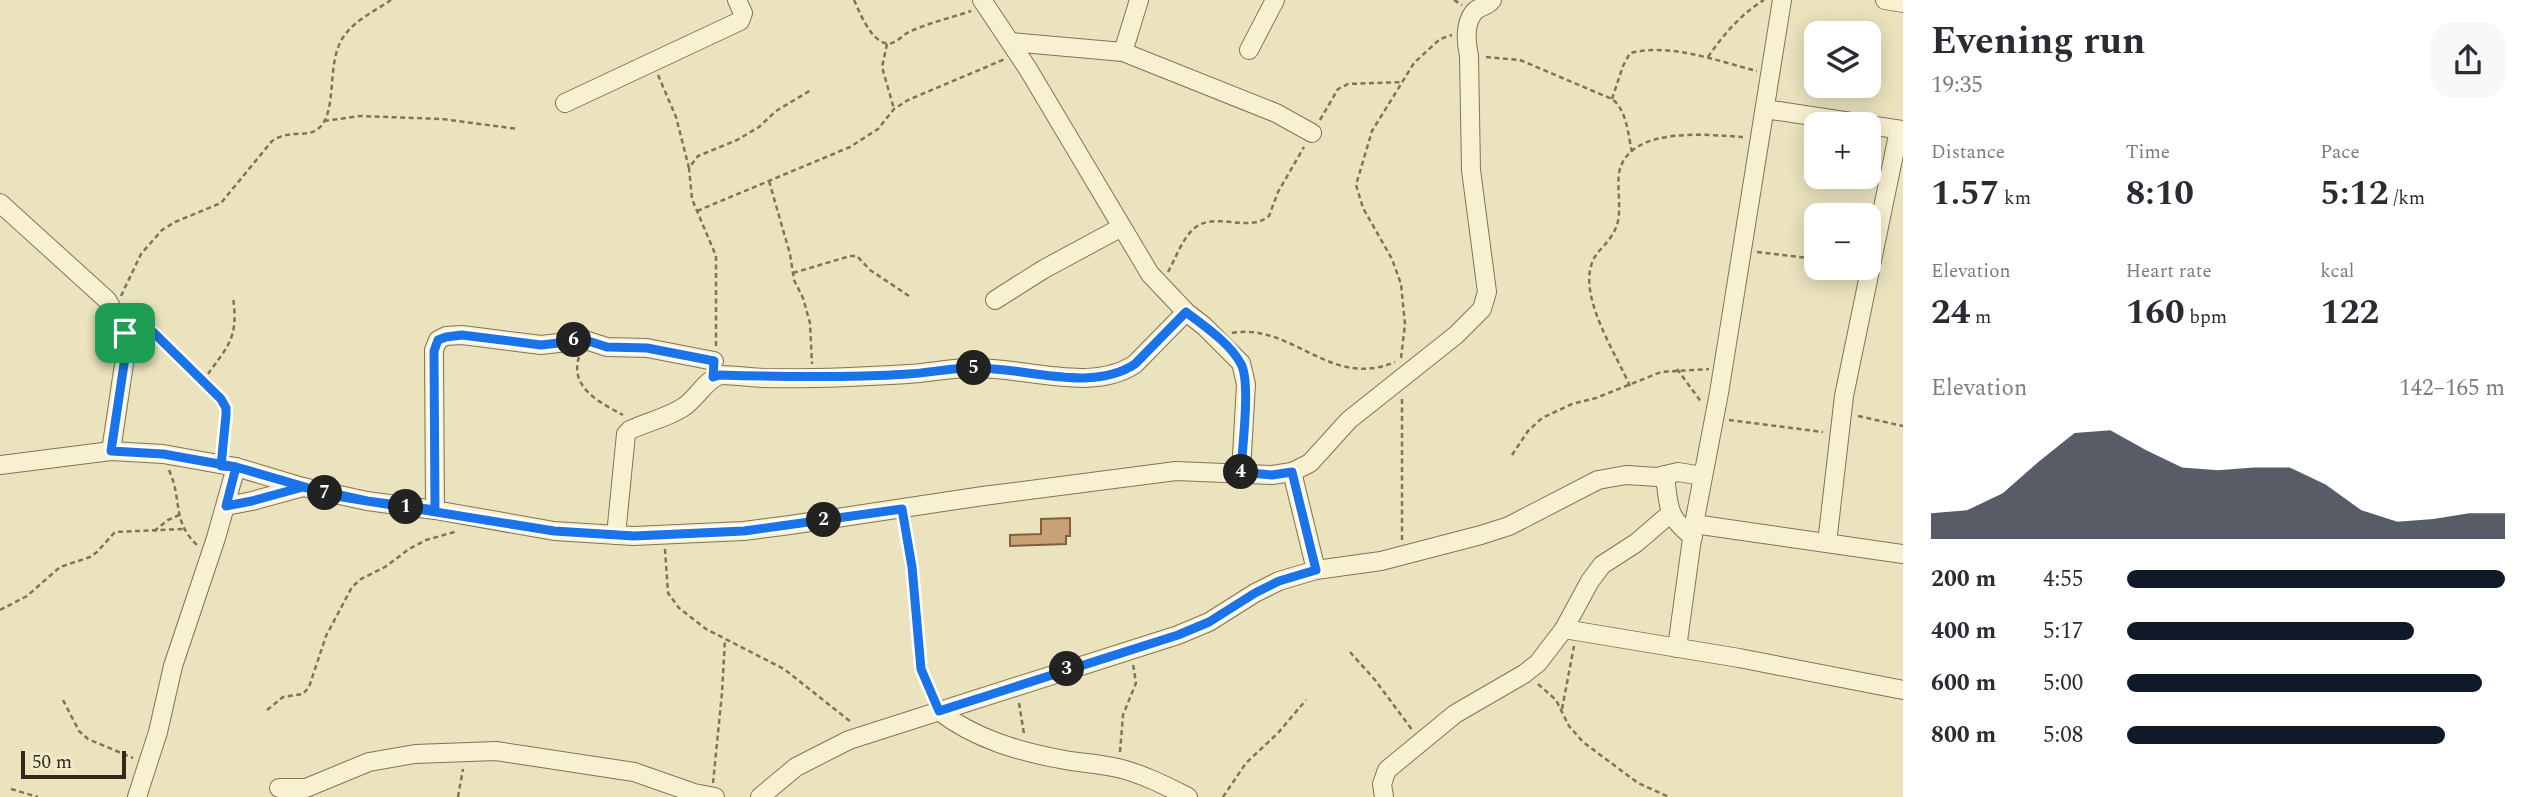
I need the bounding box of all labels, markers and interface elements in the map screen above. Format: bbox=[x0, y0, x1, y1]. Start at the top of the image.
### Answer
text: Evening run bbox=[1931, 13, 2145, 71]
map controls bbox=[1804, 21, 1881, 280]
button: layers bbox=[1804, 21, 1881, 98]
button: share bbox=[2431, 23, 2505, 97]
text: 19:35 bbox=[1931, 68, 1983, 103]
button: + bbox=[1804, 112, 1881, 189]
text: Distance bbox=[1931, 138, 2005, 167]
text: Time bbox=[2126, 138, 2170, 167]
text: Pace bbox=[2320, 138, 2360, 167]
text: 1.57 bbox=[1931, 167, 1999, 220]
text: 8:10 bbox=[2126, 167, 2194, 220]
text: 5:12 bbox=[2320, 167, 2389, 220]
text: km bbox=[1999, 184, 2031, 213]
text: /km bbox=[2389, 184, 2425, 213]
button: − bbox=[1804, 203, 1881, 280]
text: Elevation bbox=[1931, 257, 2011, 286]
text: Heart rate bbox=[2126, 257, 2212, 286]
text: kcal bbox=[2320, 257, 2354, 286]
text: 24 bbox=[1931, 286, 1970, 339]
text: 160 bbox=[2126, 286, 2185, 339]
text: 122 bbox=[2320, 286, 2379, 339]
pin bbox=[95, 303, 155, 363]
text: m bbox=[1970, 303, 1991, 332]
text: bpm bbox=[2185, 303, 2227, 332]
icon: arrive bbox=[106, 314, 144, 352]
pin: 6 bbox=[556, 322, 592, 358]
text: 6 bbox=[568, 325, 579, 354]
pin: 5 bbox=[956, 350, 992, 386]
text: 5 bbox=[968, 353, 979, 382]
text: Elevation bbox=[1931, 371, 2027, 406]
text: 142–165 m bbox=[2399, 371, 2505, 406]
pin: 4 bbox=[1224, 454, 1258, 490]
text: 4 bbox=[1235, 457, 1246, 486]
pin: 7 bbox=[308, 476, 342, 510]
text: 7 bbox=[319, 478, 330, 507]
pin: 1 bbox=[388, 490, 424, 524]
text: 1 bbox=[400, 492, 411, 521]
pin: 2 bbox=[806, 503, 842, 538]
text: 2 bbox=[818, 505, 829, 534]
text: 200 m bbox=[1931, 562, 1996, 597]
text: 4:55 bbox=[2043, 562, 2083, 597]
text: 400 m bbox=[1931, 614, 1996, 649]
text: 5:17 bbox=[2043, 614, 2083, 649]
pin: 3 bbox=[1050, 652, 1084, 686]
text: 3 bbox=[1061, 654, 1072, 683]
text: 600 m bbox=[1931, 666, 1996, 701]
text: 5:00 bbox=[2043, 666, 2083, 701]
text: 800 m bbox=[1931, 718, 1996, 753]
text: 5:08 bbox=[2043, 718, 2083, 753]
scale bar bbox=[21, 748, 126, 780]
text: 50 m bbox=[32, 748, 72, 777]

